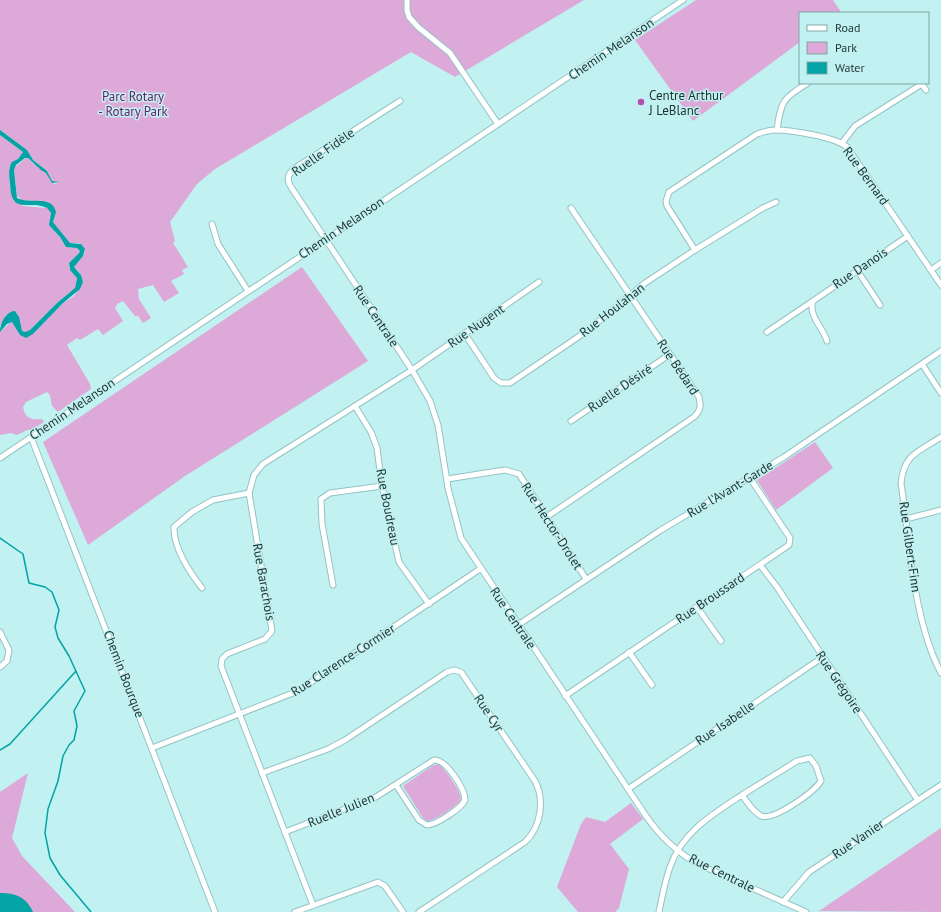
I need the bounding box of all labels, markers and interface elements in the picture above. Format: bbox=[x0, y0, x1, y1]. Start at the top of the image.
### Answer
legend bbox=[799, 12, 929, 84]
street label: Chemin Melanson bbox=[565, 14, 657, 84]
text: Road bbox=[835, 20, 860, 35]
text: Park bbox=[835, 40, 857, 55]
text: Water bbox=[835, 60, 865, 75]
place label: Centre Arthur J LeBlanc bbox=[648, 87, 724, 119]
park label: Parc Rotary - Rotary Park bbox=[98, 88, 168, 120]
marker: Centre Arthur J LeBlanc bbox=[636, 97, 646, 107]
street label: Ruelle Fidèle bbox=[288, 124, 358, 180]
street label: Rue Bernard bbox=[839, 143, 893, 209]
street label: Chemin Melanson bbox=[295, 193, 387, 263]
street label: Rue Danois bbox=[829, 243, 891, 293]
street label: Rue Houlahan bbox=[576, 279, 648, 341]
street label: Rue Centrale bbox=[349, 282, 403, 350]
street label: Rue Nugent bbox=[444, 300, 508, 352]
street label: Rue Bédard bbox=[653, 336, 703, 398]
street label: Ruelle Désiré bbox=[585, 360, 655, 416]
street label: Chemin Melanson bbox=[26, 374, 118, 444]
street label: Rue l'Avant-Garde bbox=[684, 457, 776, 521]
street label: Rue Boudreau bbox=[372, 467, 404, 547]
street label: Rue Hector-Drolet bbox=[517, 479, 587, 573]
street label: Rue Gilbert-Finn bbox=[895, 501, 925, 593]
street label: Rue Barachois bbox=[249, 542, 279, 622]
street label: Rue Broussard bbox=[672, 569, 748, 627]
street label: Rue Centrale bbox=[486, 584, 540, 652]
street label: Rue Clarence-Cormier bbox=[288, 620, 399, 700]
street label: Chemin Bourque bbox=[100, 628, 148, 720]
street label: Rue Grégoire bbox=[812, 647, 866, 717]
street label: Rue Cyr bbox=[470, 691, 508, 736]
street label: Rue Isabelle bbox=[692, 697, 758, 749]
street label: Ruelle Julien bbox=[305, 789, 377, 831]
street label: Rue Vanier bbox=[829, 815, 888, 863]
street label: Rue Centrale bbox=[686, 850, 758, 896]

